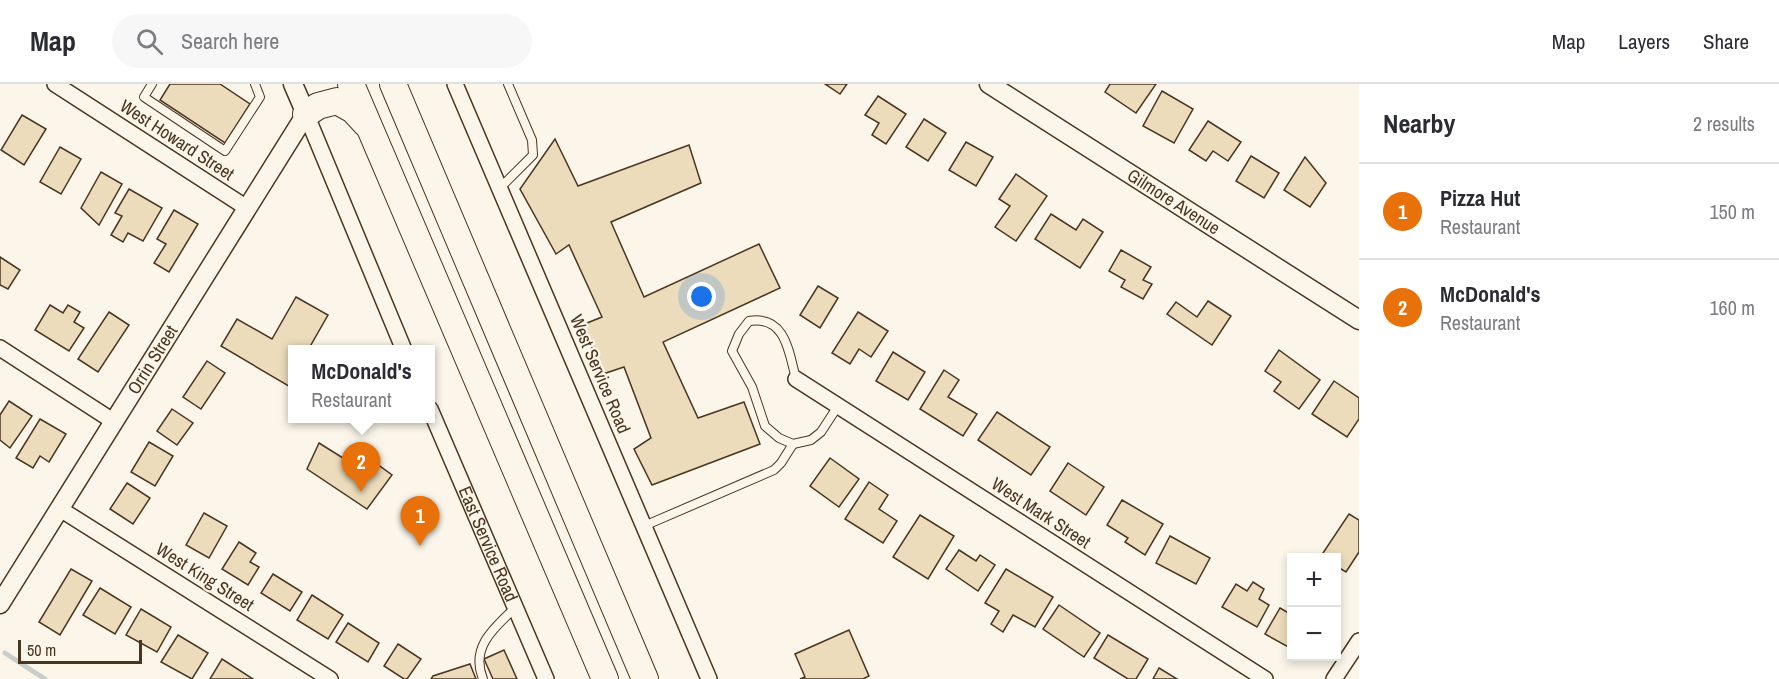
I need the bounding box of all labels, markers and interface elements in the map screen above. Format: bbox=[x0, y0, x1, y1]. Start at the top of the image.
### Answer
search box bbox=[112, 14, 532, 68]
text: Map bbox=[30, 22, 76, 60]
icon: search bbox=[133, 25, 166, 58]
text: Search here bbox=[181, 26, 279, 56]
text: Map bbox=[1552, 27, 1585, 56]
text: Layers bbox=[1618, 27, 1670, 56]
text: Share bbox=[1703, 27, 1749, 56]
street label: West Howard Street bbox=[115, 93, 239, 186]
text: Nearby bbox=[1383, 106, 1455, 141]
text: 2 results bbox=[1693, 110, 1755, 137]
street label: Gilmore Avenue bbox=[1123, 162, 1225, 240]
text: Pizza Hut bbox=[1440, 183, 1520, 213]
text: 1 bbox=[1398, 198, 1407, 225]
text: 150 m bbox=[1709, 198, 1755, 225]
text: Restaurant bbox=[1440, 213, 1520, 240]
text: McDonald's bbox=[1440, 279, 1541, 309]
your location bbox=[687, 282, 716, 311]
text: 2 bbox=[1398, 294, 1407, 321]
text: 160 m bbox=[1709, 294, 1755, 321]
text: Restaurant bbox=[1440, 309, 1520, 336]
street label: West Service Road bbox=[564, 311, 637, 437]
street label: Orrin Street bbox=[121, 320, 183, 399]
popup bbox=[288, 345, 435, 423]
text: McDonald's bbox=[311, 356, 412, 386]
text: Restaurant bbox=[311, 386, 391, 413]
pin: 2 bbox=[342, 442, 380, 492]
street label: West Mark Street bbox=[987, 471, 1096, 554]
street label: East Service Road bbox=[453, 482, 524, 605]
pin: 1 bbox=[400, 496, 440, 546]
street label: West King Street bbox=[151, 536, 259, 617]
map controls bbox=[1287, 553, 1341, 661]
button: + bbox=[1287, 553, 1341, 607]
button: − bbox=[1287, 607, 1341, 661]
scale bar bbox=[18, 637, 142, 664]
text: 50 m bbox=[27, 639, 56, 661]

